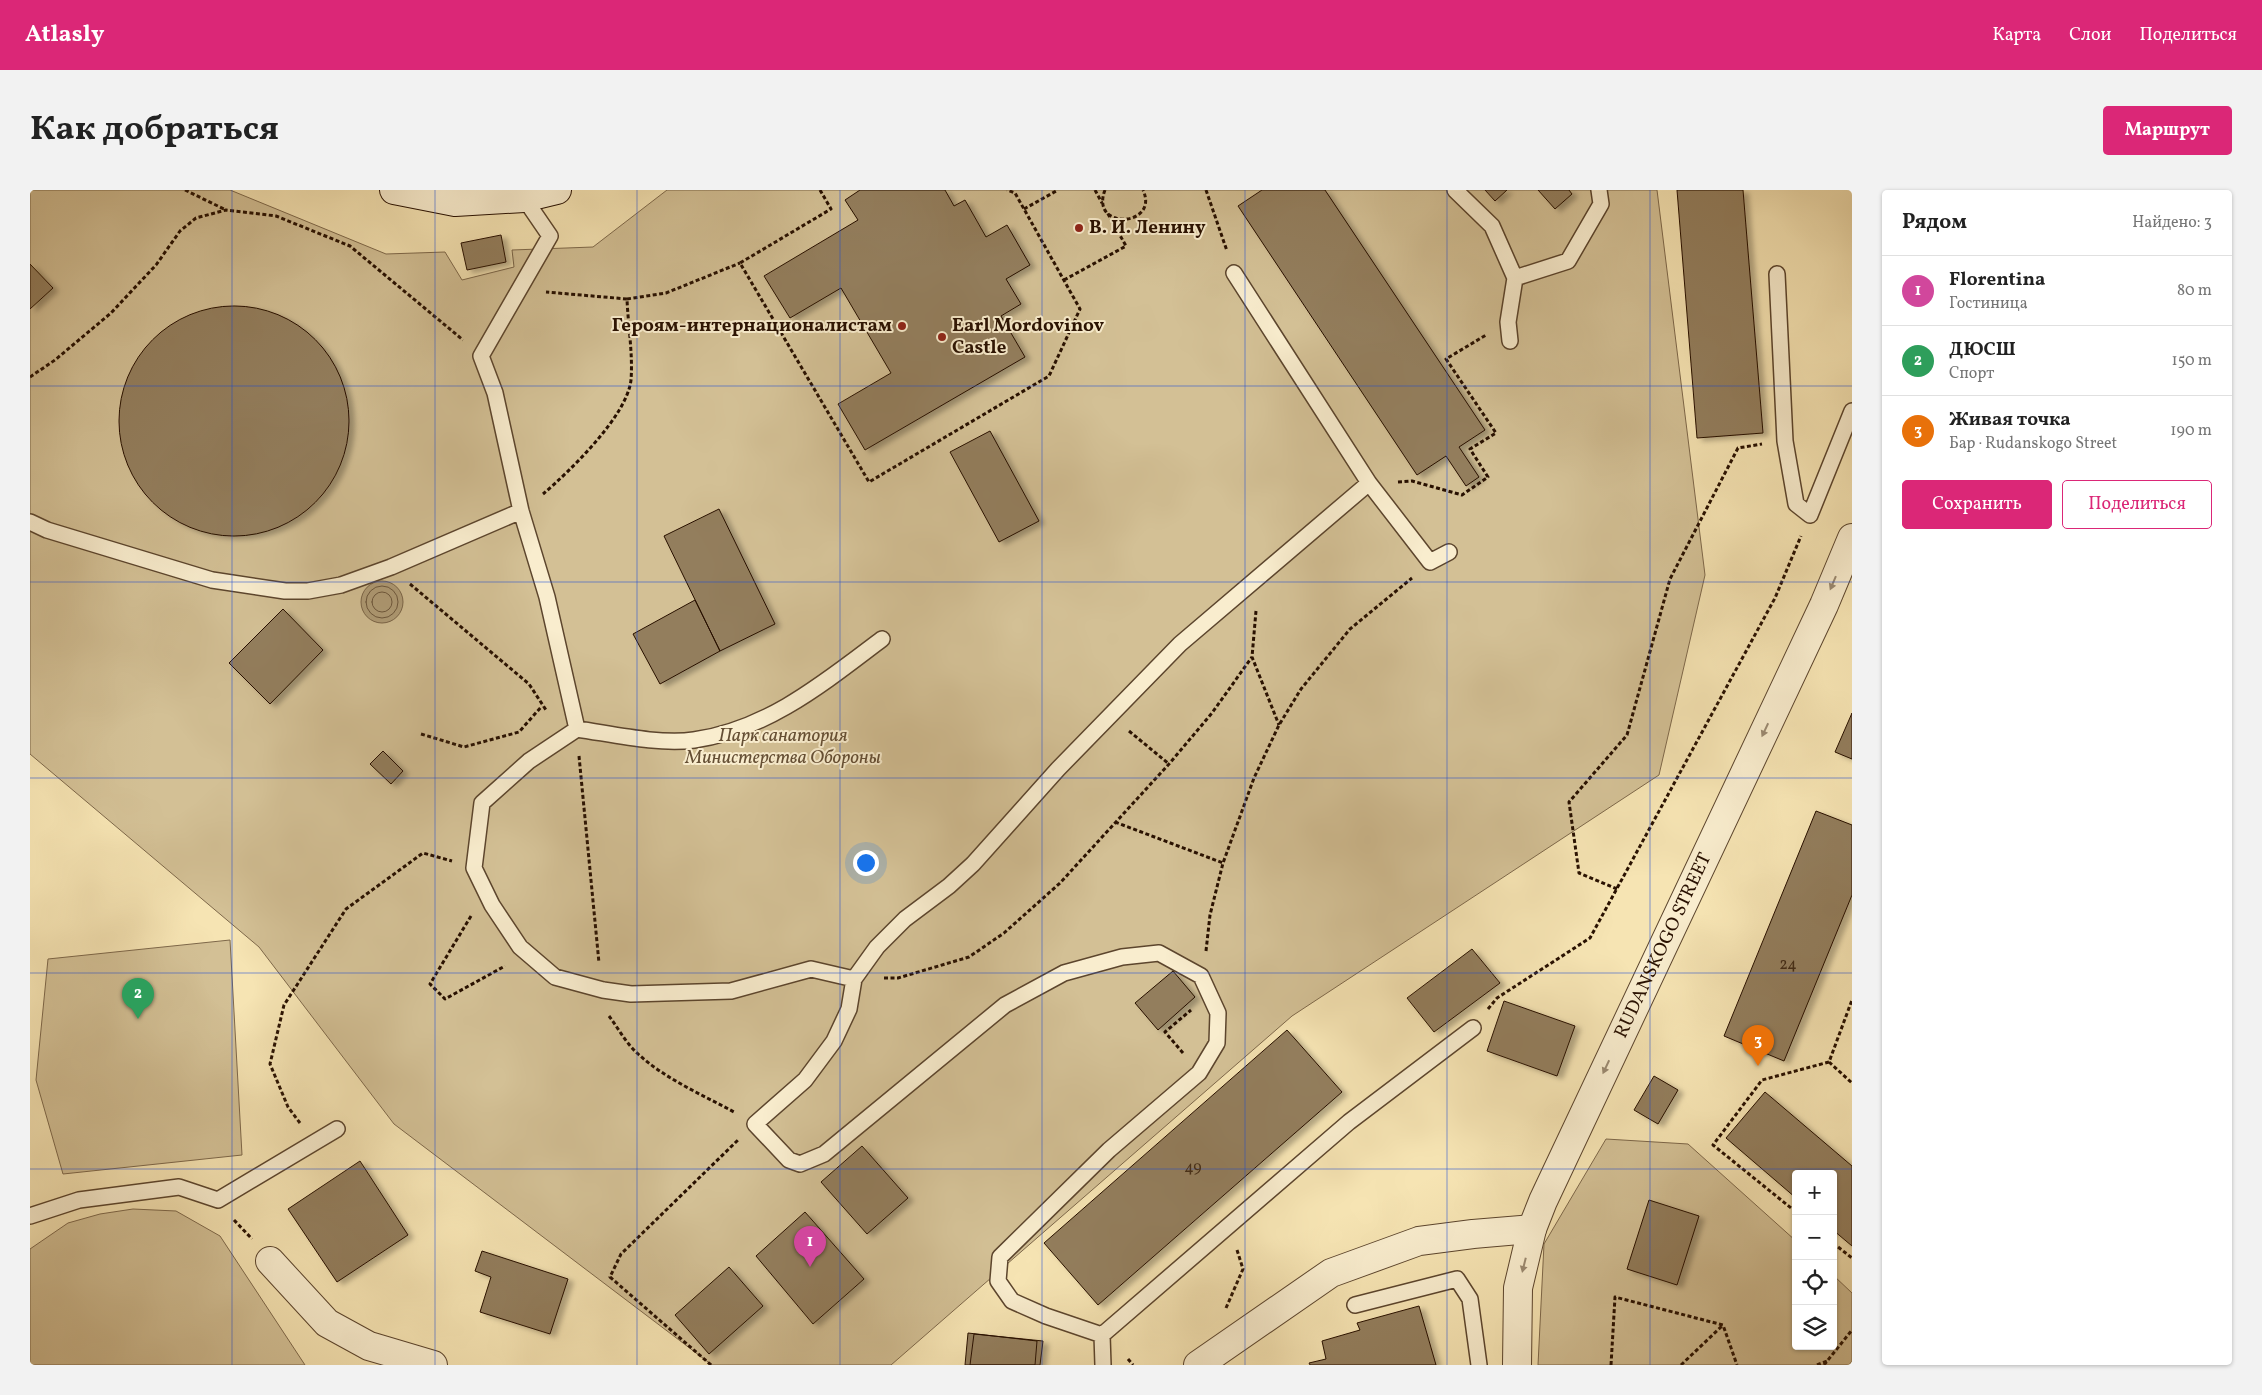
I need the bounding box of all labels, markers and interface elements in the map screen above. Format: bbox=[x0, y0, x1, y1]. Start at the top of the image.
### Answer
text: Atlasly bbox=[25, 18, 104, 52]
text: Карта bbox=[1993, 23, 2041, 48]
text: Слои bbox=[2069, 23, 2111, 48]
text: Поделиться bbox=[2139, 23, 2237, 48]
text: Как добраться bbox=[30, 106, 279, 154]
button: Маршрут bbox=[2103, 106, 2232, 155]
text: Рядом bbox=[1902, 208, 1967, 237]
text: Найдено: 3 bbox=[2132, 212, 2212, 234]
place label: В. И. Ленину bbox=[1089, 215, 1206, 241]
marker: В. И. Ленину bbox=[1073, 222, 1085, 234]
text: Florentina bbox=[1949, 267, 2045, 293]
text: 1 bbox=[1915, 280, 1921, 302]
text: 80 m bbox=[2177, 280, 2212, 302]
text: Гостиница bbox=[1949, 293, 2028, 315]
place label: Героям-интернационалистам bbox=[612, 313, 892, 339]
place label: Earl Mordovinov Castle bbox=[952, 313, 1105, 361]
marker: Героям-интернационалистам bbox=[896, 320, 908, 332]
marker: Earl Mordovinov Castle bbox=[936, 331, 948, 343]
text: ДЮСШ bbox=[1949, 337, 2016, 363]
text: 2 bbox=[1914, 350, 1922, 372]
text: 150 m bbox=[2171, 350, 2212, 372]
text: Спорт bbox=[1949, 363, 1994, 385]
text: Живая точка bbox=[1949, 407, 2071, 433]
text: 3 bbox=[1914, 420, 1922, 442]
text: 190 m bbox=[2170, 420, 2212, 442]
text: Бар · Rudanskogo Street bbox=[1949, 433, 2117, 455]
button: Сохранить bbox=[1902, 480, 2052, 529]
button: Поделиться bbox=[2062, 480, 2212, 529]
one-way arrow bbox=[1828, 576, 1836, 590]
park label: Парк санатория Министерства Обороны bbox=[684, 723, 881, 771]
one-way arrow bbox=[1760, 723, 1768, 737]
street label: RUDANSKOGO STREET bbox=[1609, 849, 1718, 1043]
your location bbox=[853, 850, 879, 876]
house number: 24 bbox=[1779, 954, 1797, 976]
pin: 2 bbox=[122, 978, 154, 1019]
pin: 3 bbox=[1742, 1025, 1774, 1066]
one-way arrow bbox=[1602, 1060, 1610, 1075]
house number: 49 bbox=[1184, 1157, 1202, 1179]
map controls bbox=[1792, 1170, 1837, 1350]
button: + bbox=[1792, 1170, 1837, 1215]
button: − bbox=[1792, 1215, 1837, 1260]
pin: 1 bbox=[794, 1226, 826, 1267]
one-way arrow bbox=[1520, 1258, 1528, 1273]
button: locate bbox=[1792, 1260, 1837, 1305]
button: layers bbox=[1792, 1305, 1837, 1350]

